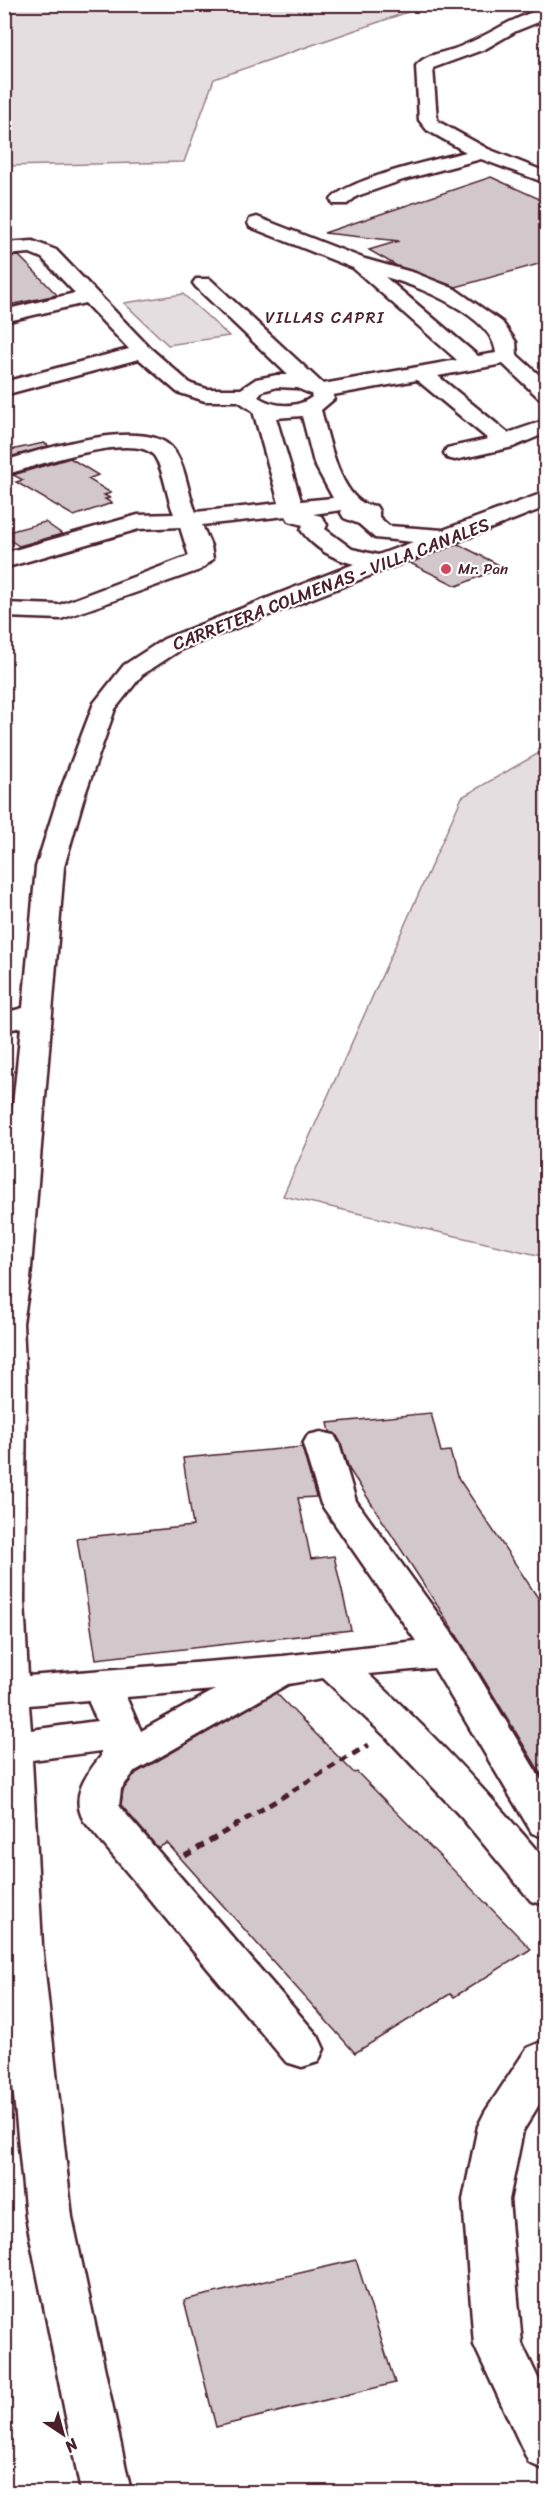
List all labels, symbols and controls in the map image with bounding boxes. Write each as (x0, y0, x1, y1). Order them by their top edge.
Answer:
district label: VILLAS CAPRI (265, 303, 385, 332)
street label: CARRETERA COLMENAS - VILLA CANALES (168, 509, 494, 659)
place label: Mr. Pan (458, 556, 508, 582)
marker: Mr. Pan (439, 562, 453, 576)
north arrow (33, 2404, 93, 2464)
text: N (58, 2430, 85, 2461)

